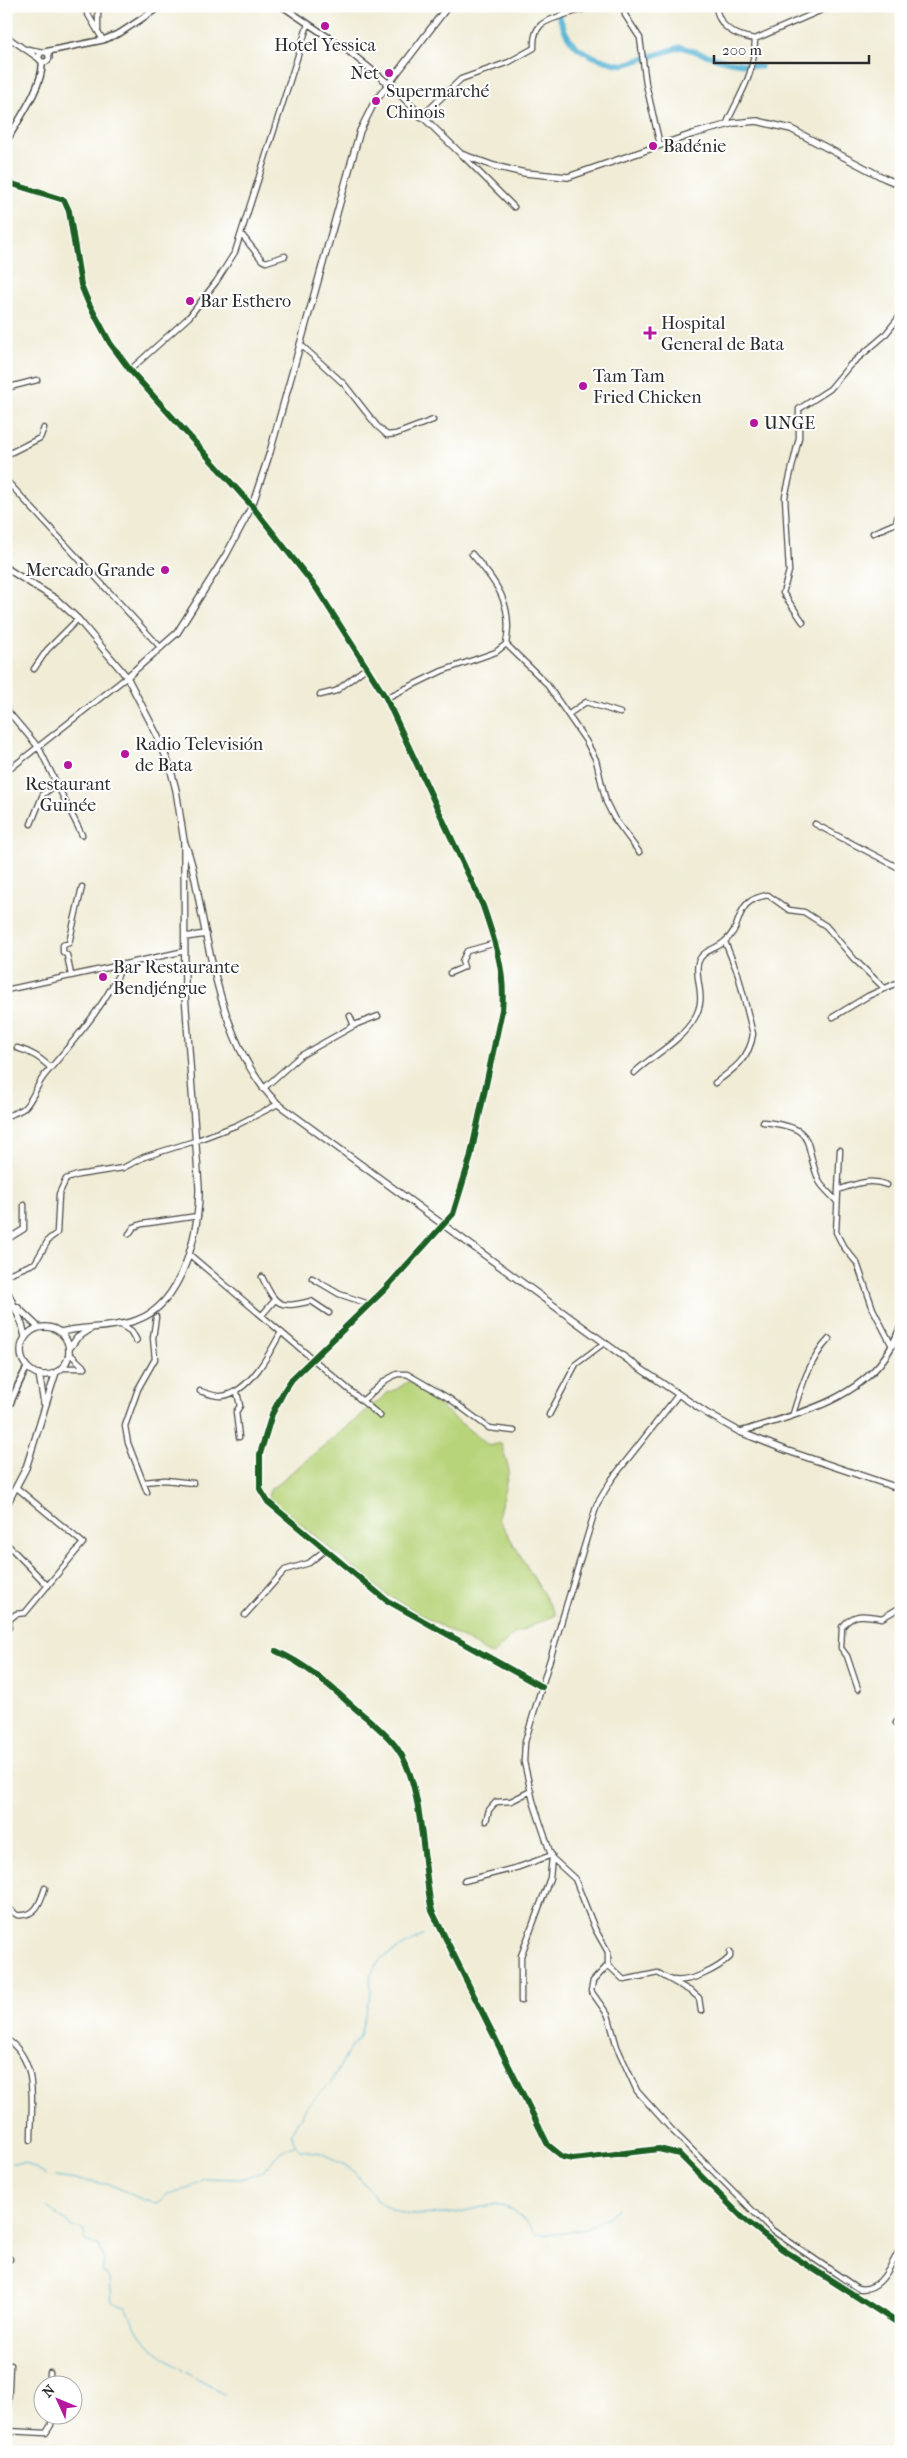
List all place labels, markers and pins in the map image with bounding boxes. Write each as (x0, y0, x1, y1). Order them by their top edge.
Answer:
marker: Hotel Yessica (319, 20, 331, 32)
place label: Hotel Yessica (274, 35, 376, 56)
place label: Net (350, 63, 380, 84)
marker: Net (383, 67, 395, 79)
place label: Supermarché Chinois (386, 81, 490, 123)
marker: Supermarché Chinois (370, 95, 382, 107)
place label: Badénie (663, 136, 726, 157)
marker: Badénie (647, 140, 659, 152)
place label: Bar Esthero (200, 291, 291, 312)
marker: Bar Esthero (184, 295, 196, 307)
place label: Hospital General de Bata (661, 313, 785, 355)
marker: Hospital General de Bata (643, 326, 657, 340)
place label: Tam Tam Fried Chicken (593, 366, 702, 408)
marker: Tam Tam Fried Chicken (577, 380, 589, 392)
place label: UNGE (764, 413, 815, 434)
marker: UNGE (748, 417, 760, 429)
place label: Mercado Grande (25, 560, 155, 581)
marker: Mercado Grande (159, 564, 171, 576)
place label: Radio Televisión de Bata (135, 734, 264, 776)
marker: Radio Televisión de Bata (119, 748, 131, 760)
marker: Restaurant Guinée (62, 759, 74, 771)
place label: Restaurant Guinée (25, 774, 112, 816)
place label: Bar Restaurante Bendjéngue (113, 957, 240, 999)
marker: Bar Restaurante Bendjéngue (97, 971, 109, 983)

